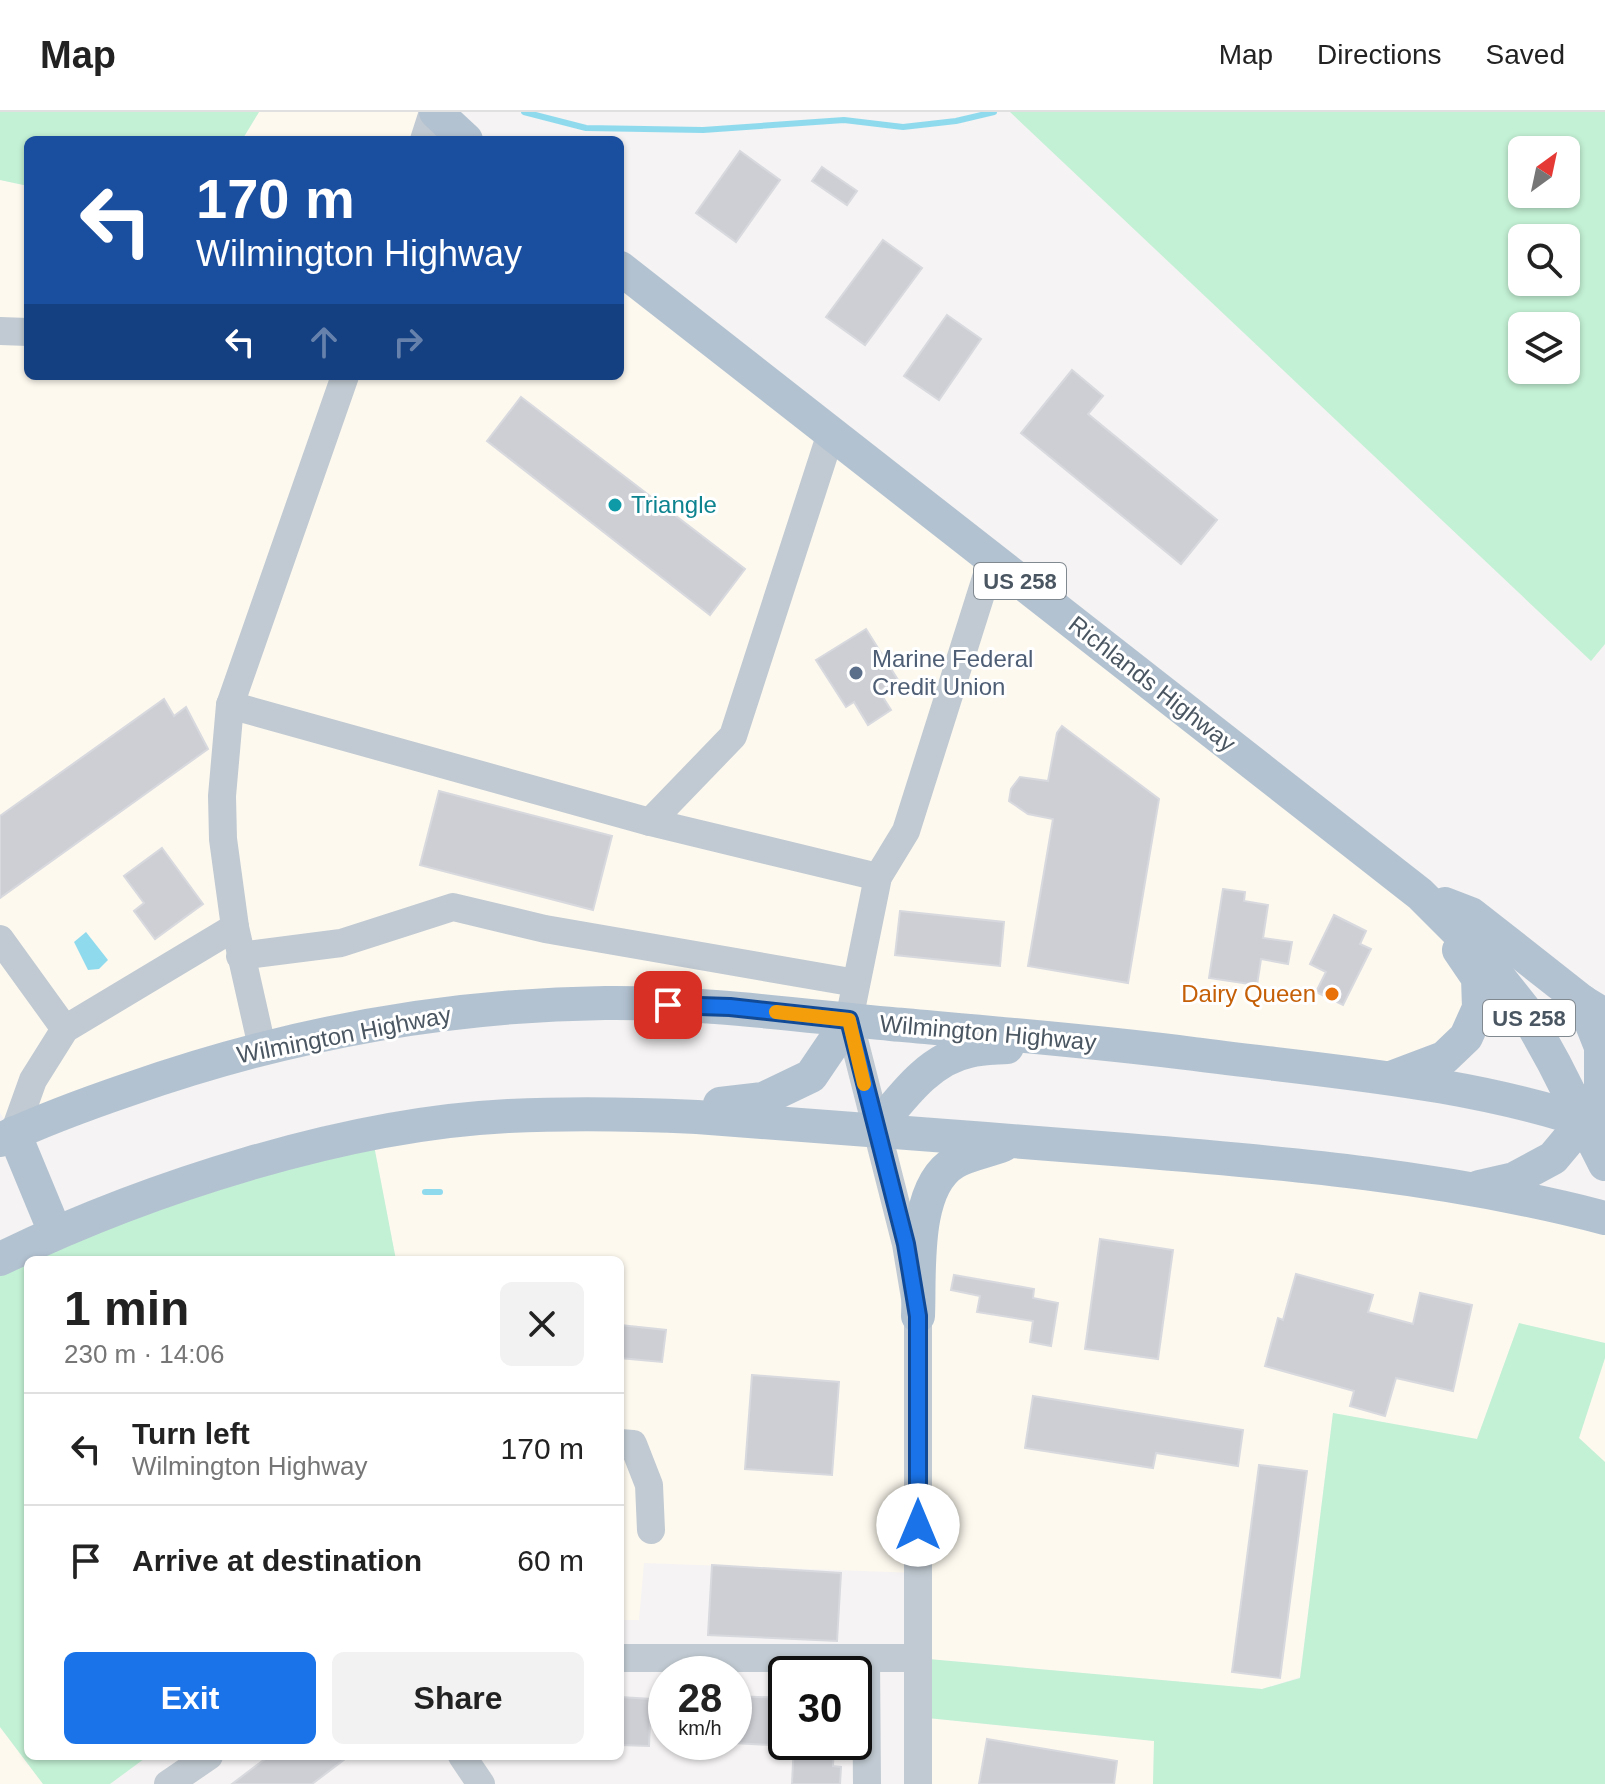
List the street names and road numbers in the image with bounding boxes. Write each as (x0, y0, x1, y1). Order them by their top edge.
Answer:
road number: US 258 (974, 563, 1066, 599)
street label: Richlands Highway (1064, 610, 1241, 757)
road number: US 258 (1483, 1000, 1575, 1036)
street label: Wilmington Highway (235, 1001, 453, 1069)
street label: Wilmington Highway (879, 1010, 1098, 1055)

